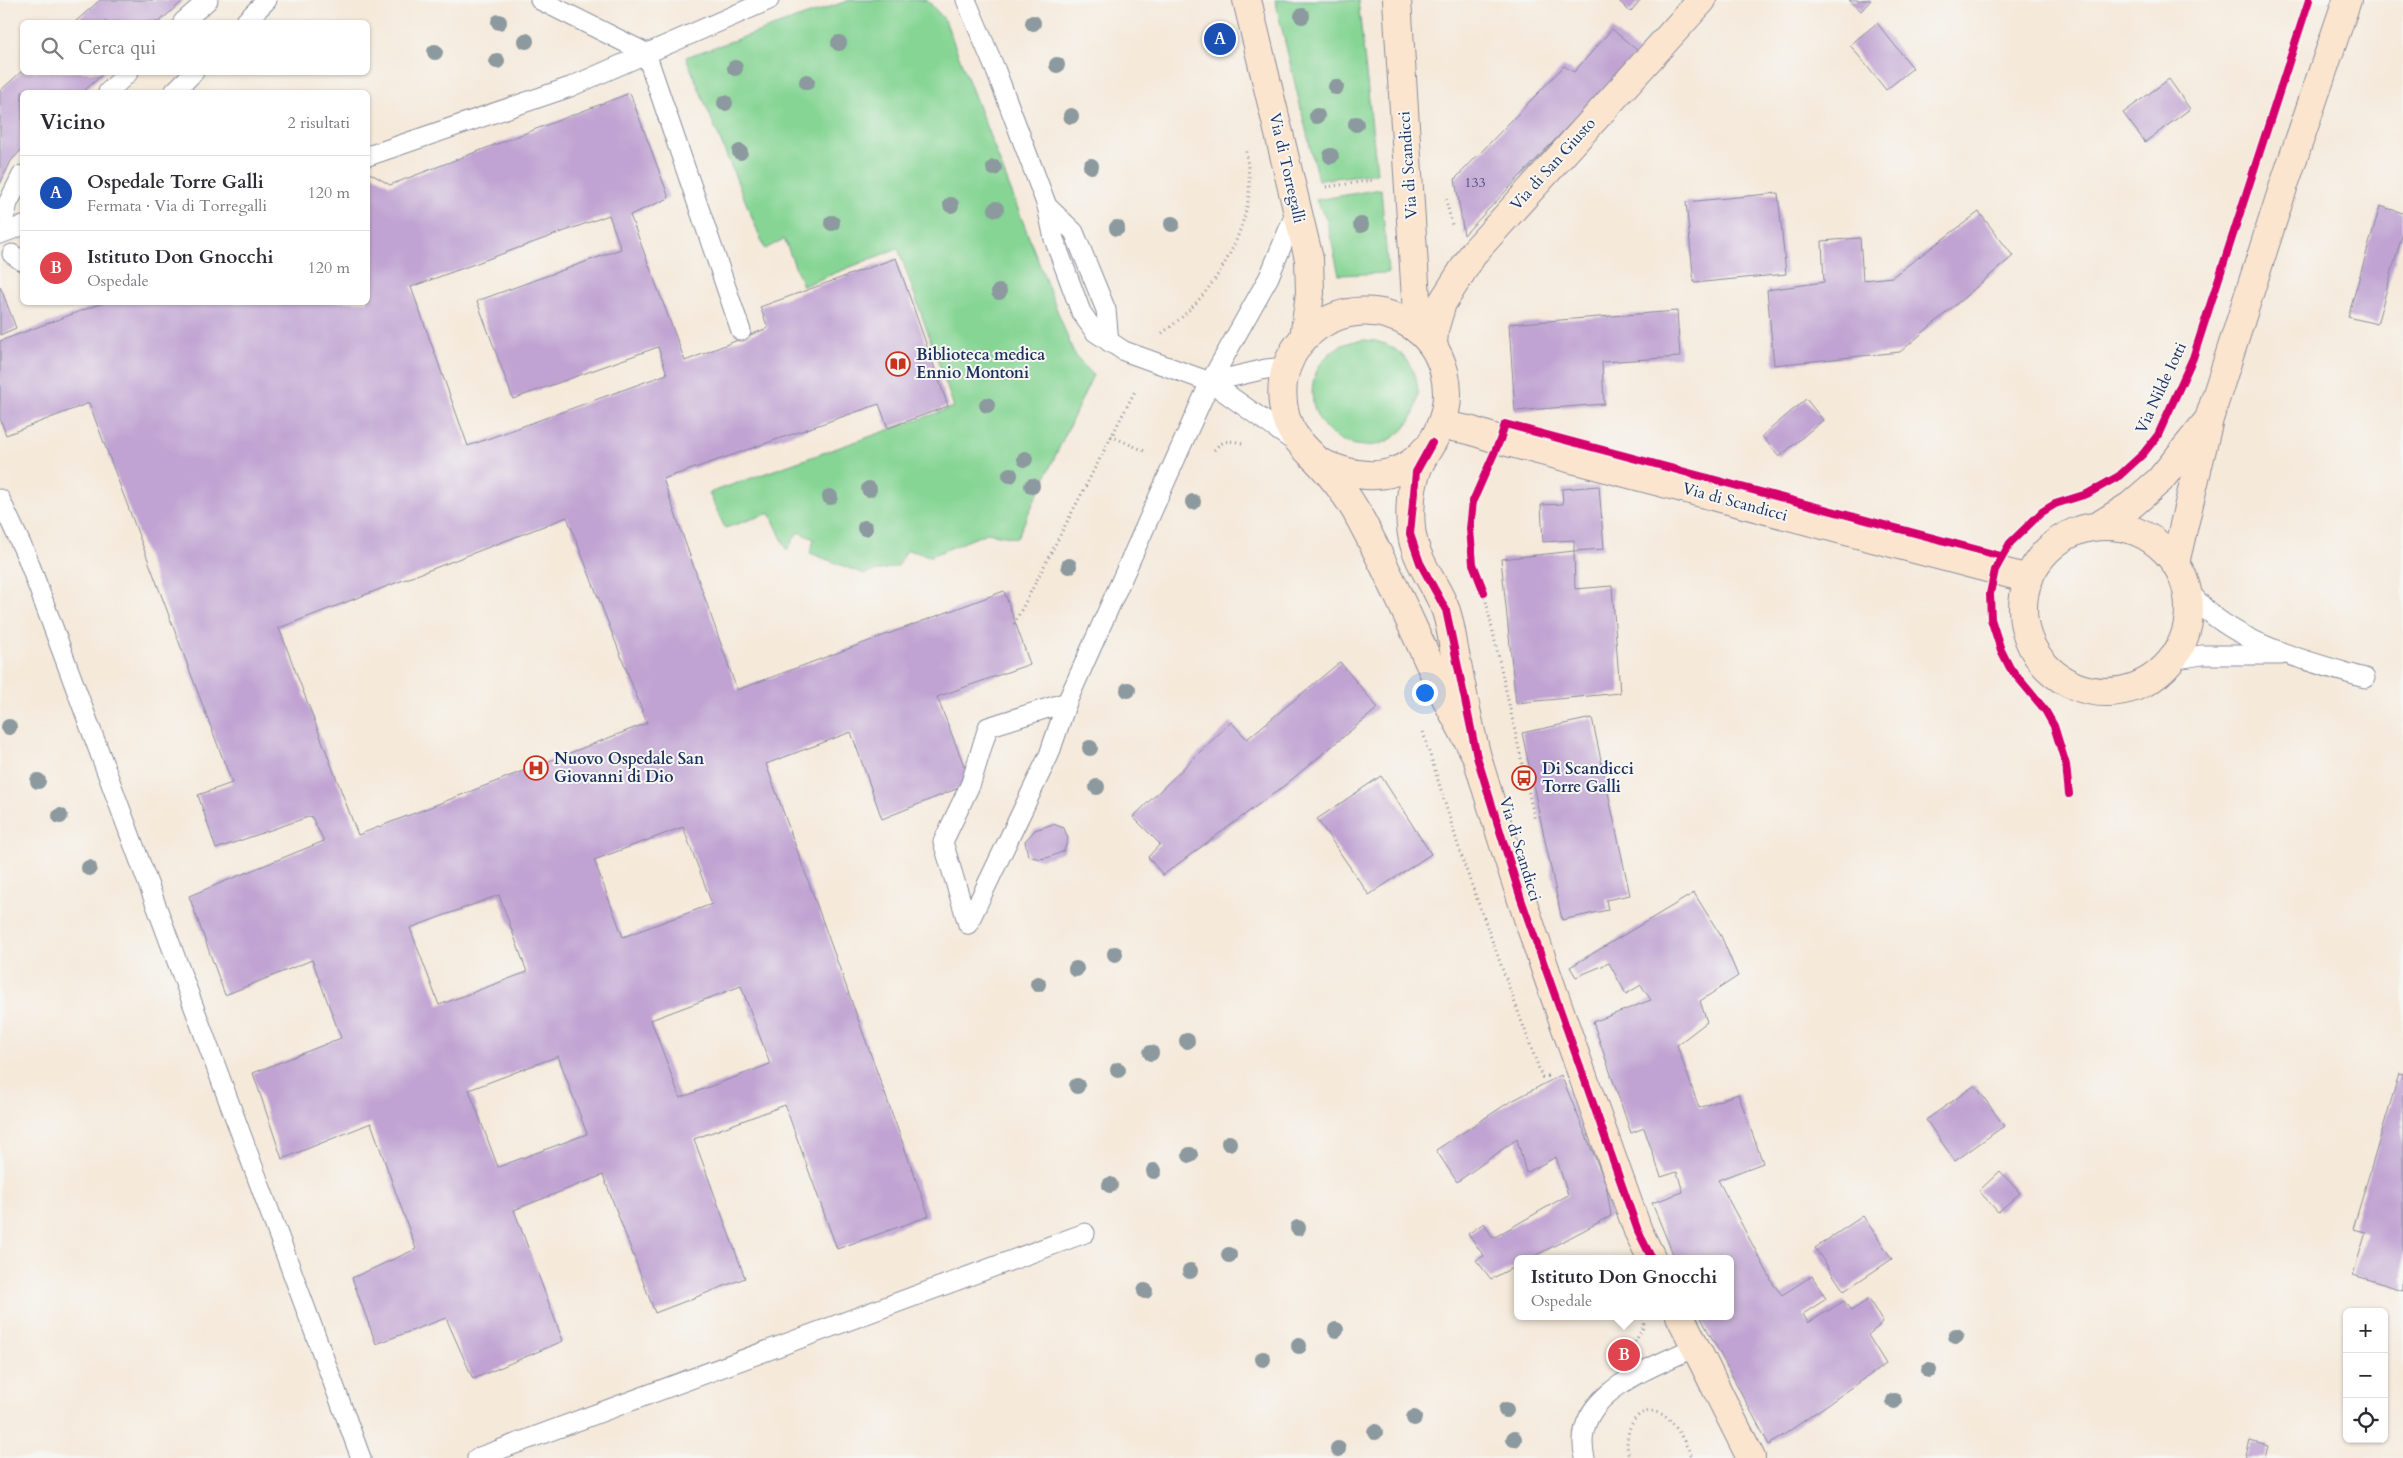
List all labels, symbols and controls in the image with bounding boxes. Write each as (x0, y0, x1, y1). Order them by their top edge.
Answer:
search box (20, 20, 370, 75)
pin: A (1204, 20, 1236, 58)
icon: search (38, 34, 66, 62)
text: Cerca qui (78, 35, 156, 61)
text: Vicino (40, 108, 105, 137)
street label: Via di Scandicci (1393, 110, 1423, 220)
street label: Via di Torregalli (1264, 111, 1310, 226)
text: 2 risultati (287, 112, 350, 134)
street label: Via di San Giusto (1505, 112, 1601, 215)
text: Ospedale Torre Galli (87, 169, 264, 195)
house number: 133 (1464, 173, 1486, 192)
text: A (50, 182, 62, 204)
text: 120 m (308, 182, 350, 204)
text: Fermata · Via di Torregalli (87, 195, 267, 217)
text: Istituto Don Gnocchi (87, 244, 274, 270)
text: B (50, 257, 62, 279)
text: 120 m (308, 257, 350, 279)
text: Ospedale (87, 270, 149, 292)
street label: Via Nilde Iotti (2130, 338, 2192, 437)
place label: Biblioteca medica Ennio Montoni (916, 344, 1045, 384)
library icon: Biblioteca medica Ennio Montoni (885, 351, 911, 377)
street label: Via di Scandicci (1680, 477, 1791, 527)
your location (1412, 680, 1438, 706)
place label: Nuovo Ospedale San Giovanni di Dio (554, 748, 705, 788)
hospital icon: Nuovo Ospedale San Giovanni di Dio (523, 755, 549, 781)
place label: Di Scandicci Torre Galli (1542, 758, 1634, 798)
bus stop icon: Di Scandicci Torre Galli (1511, 765, 1537, 791)
street label: Via di Scandicci (1494, 794, 1546, 904)
popup (1514, 1255, 1734, 1320)
text: Istituto Don Gnocchi (1531, 1264, 1717, 1290)
text: Ospedale (1531, 1290, 1592, 1312)
map controls (2343, 1308, 2388, 1443)
button: + (2343, 1308, 2388, 1353)
pin: B (1608, 1336, 1640, 1374)
button: − (2343, 1353, 2388, 1398)
button: locate (2343, 1398, 2388, 1443)

